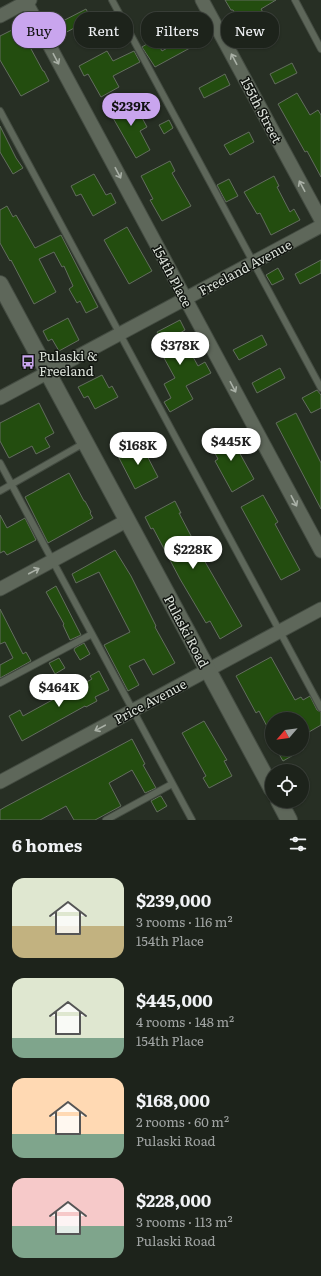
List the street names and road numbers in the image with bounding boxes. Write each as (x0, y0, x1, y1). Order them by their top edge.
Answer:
street label: 155th Street (237, 74, 288, 147)
street label: Freeland Avenue (195, 234, 295, 300)
street label: 154th Place (149, 242, 197, 311)
street label: Pulaski Road (160, 591, 214, 671)
street label: Price Avenue (110, 674, 190, 728)

